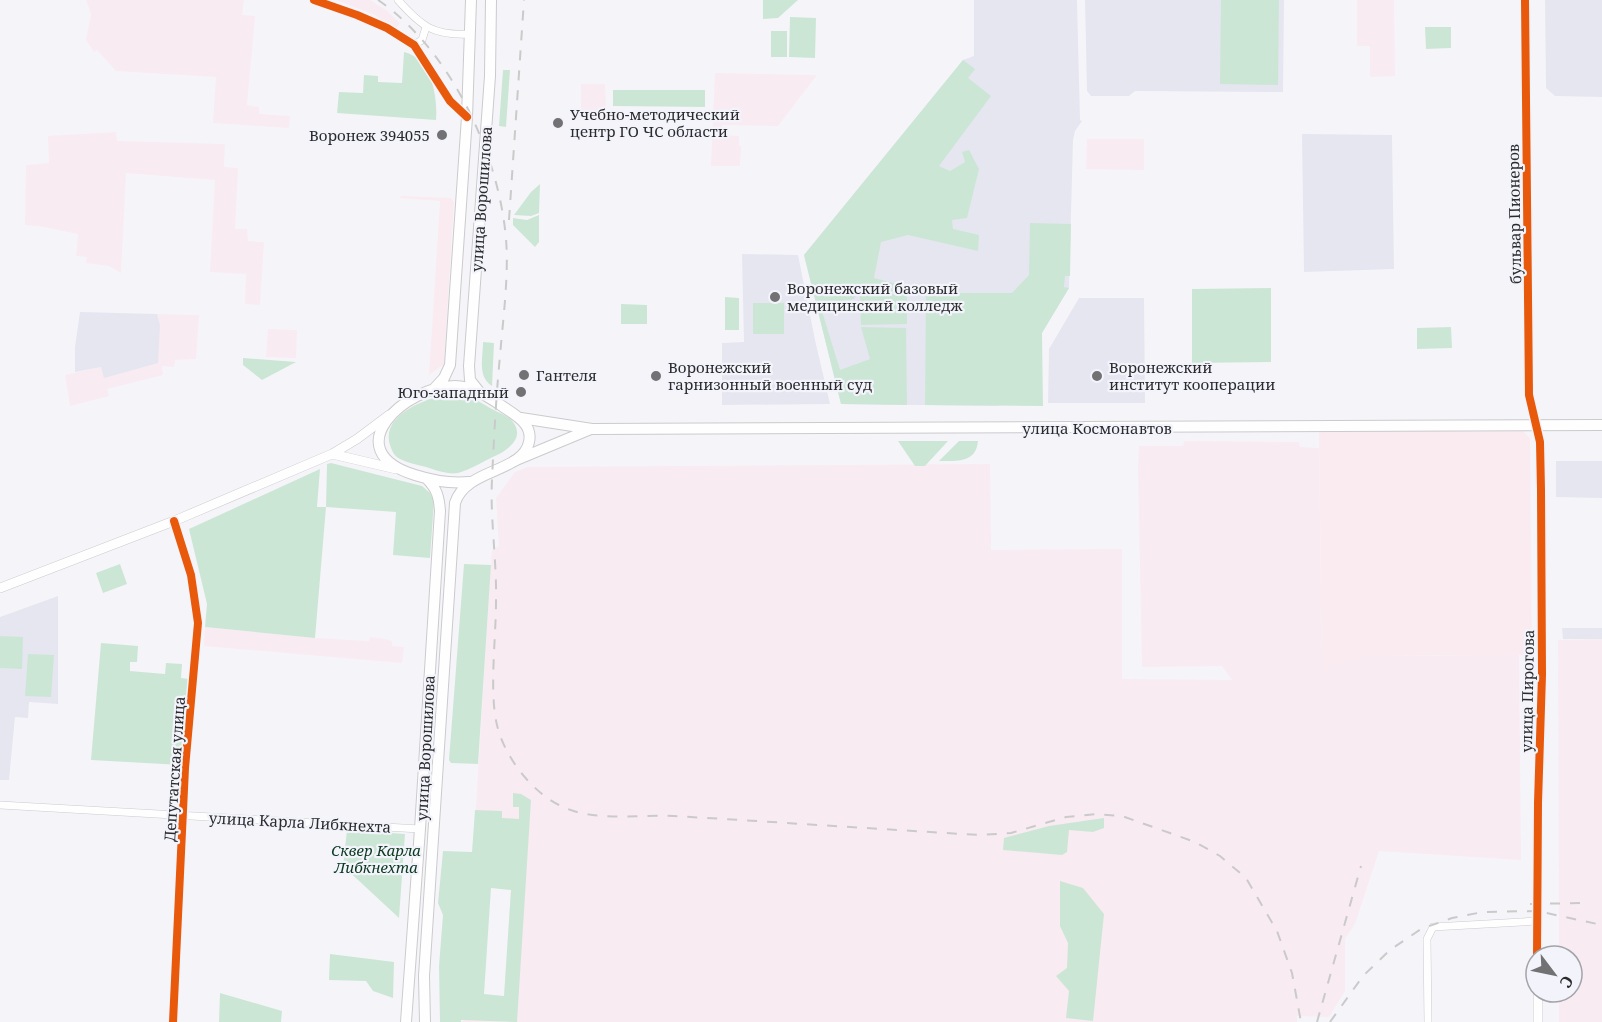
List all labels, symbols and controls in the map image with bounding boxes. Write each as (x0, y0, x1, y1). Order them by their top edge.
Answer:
place label: Учебно-методический центр ГО ЧС области (570, 104, 740, 141)
marker: Учебно-методический центр ГО ЧС области (551, 116, 565, 130)
place label: Воронеж 394055 (309, 125, 430, 145)
street label: улица Ворошилова (466, 126, 496, 272)
marker: Воронеж 394055 (435, 128, 449, 142)
street label: бульвар Пионеров (1503, 144, 1525, 284)
place label: Воронежский базовый медицинский колледж (787, 278, 963, 315)
marker: Воронежский базовый медицинский колледж (768, 290, 782, 304)
place label: Воронежский гарнизонный военный суд (668, 357, 872, 394)
place label: Воронежский институт кооперации (1109, 357, 1275, 394)
place label: Гантеля (536, 365, 597, 385)
marker: Гантеля (517, 368, 531, 382)
marker: Воронежский гарнизонный военный суд (649, 369, 663, 383)
marker: Воронежский институт кооперации (1090, 369, 1104, 383)
place label: Юго-западный (397, 382, 509, 402)
marker: Юго-западный (514, 385, 528, 399)
street label: улица Космонавтов (1022, 418, 1172, 438)
street label: улица Пирогова (1516, 629, 1538, 753)
street label: улица Ворошилова (411, 675, 439, 821)
street label: Депутатская улица (159, 696, 189, 842)
street label: улица Карла Либкнехта (208, 807, 392, 837)
park label: Сквер Карла Либкнехта (331, 840, 421, 877)
north arrow (1524, 944, 1584, 1004)
text: С (1555, 972, 1579, 992)

